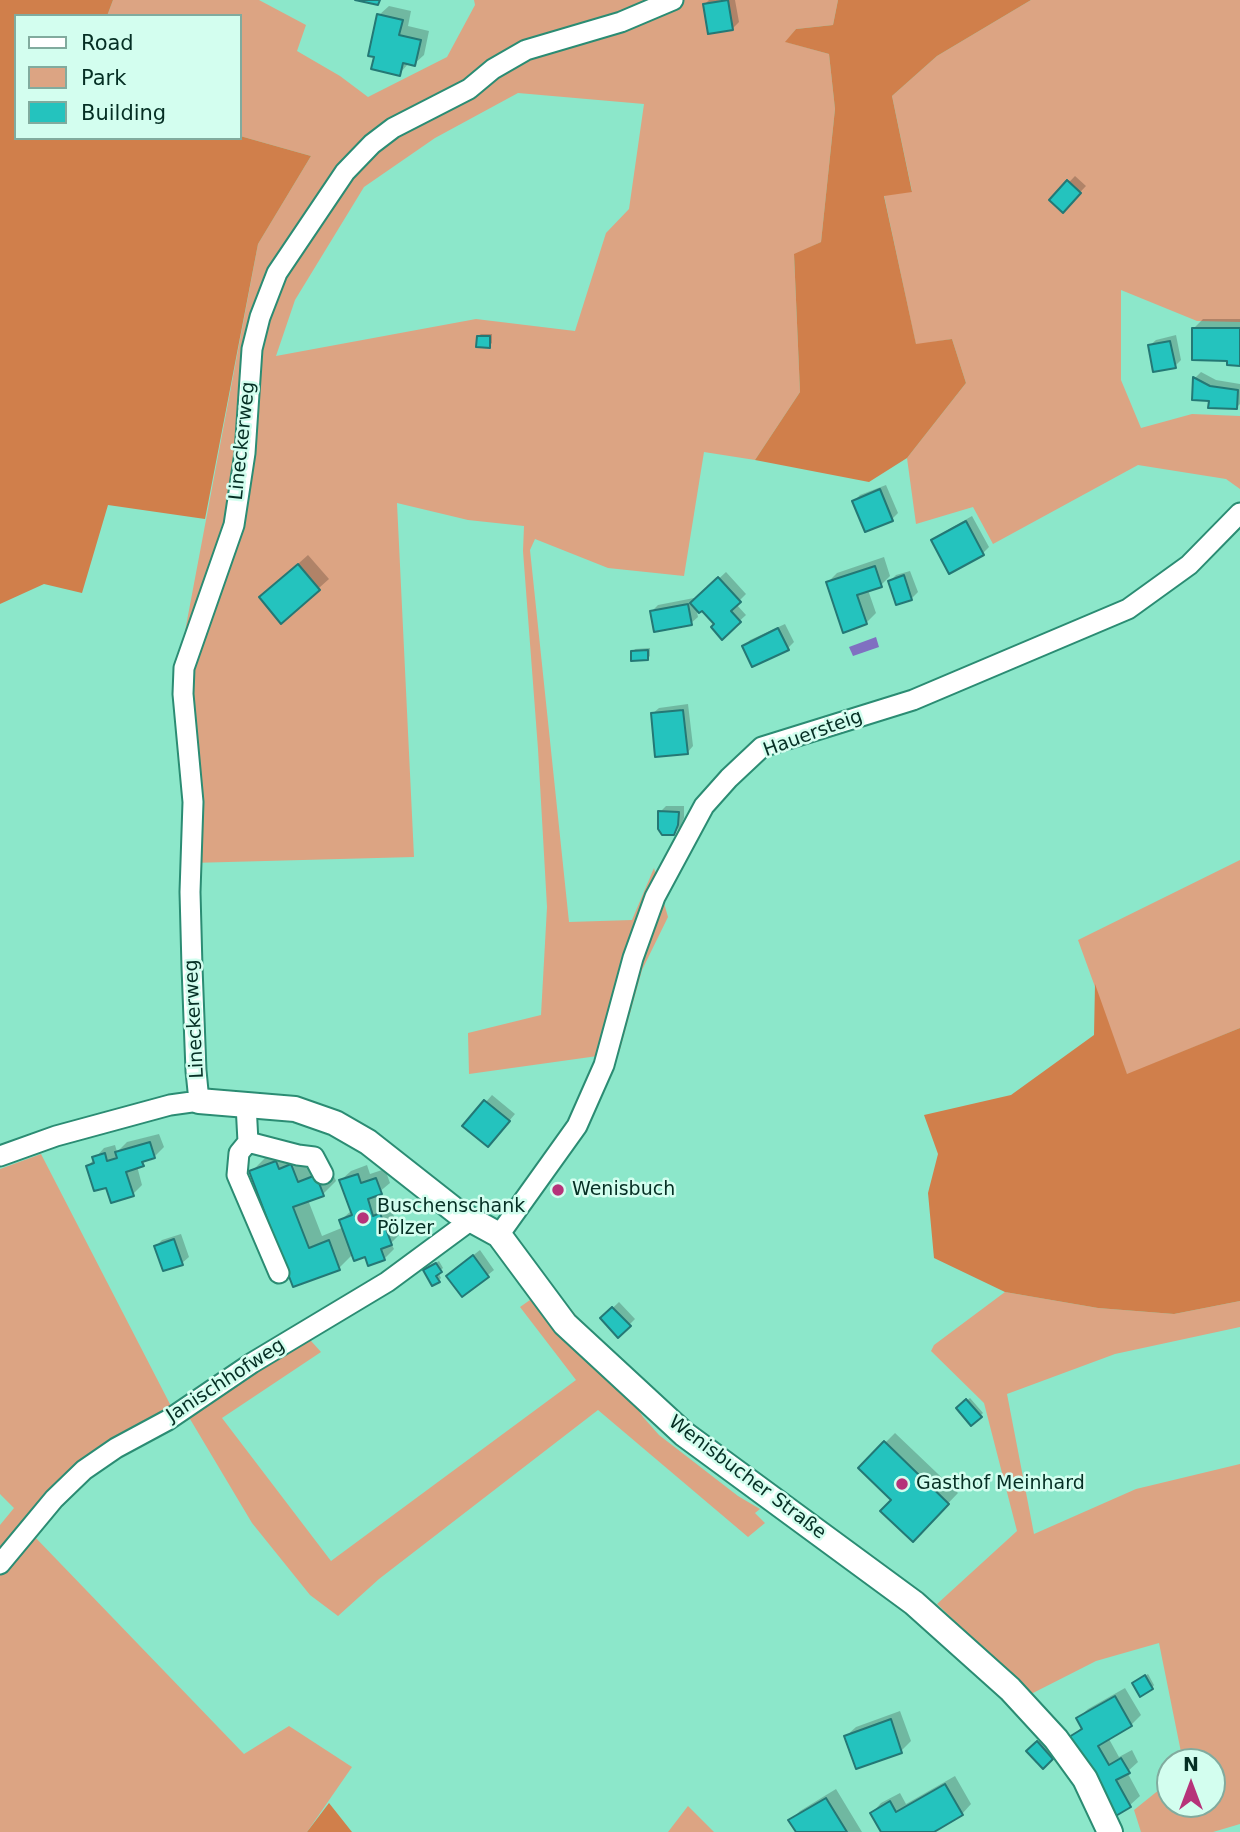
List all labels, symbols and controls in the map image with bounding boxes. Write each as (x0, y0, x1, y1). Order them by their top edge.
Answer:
legend (14, 14, 242, 140)
text: Road (81, 31, 134, 55)
text: Park (81, 66, 126, 90)
text: Building (81, 101, 166, 125)
street label: Lineckerweg (225, 381, 261, 501)
street label: Hauersteig (760, 706, 866, 762)
street label: Lineckerweg (180, 959, 210, 1079)
place label: Wenisbuch (572, 1179, 675, 1201)
marker: Wenisbuch (550, 1182, 566, 1198)
place label: Buschenschank Pölzer (377, 1196, 525, 1240)
marker: Buschenschank Pölzer (355, 1210, 371, 1226)
street label: Janischhofweg (163, 1334, 289, 1428)
street label: Wenisbucher Straße (664, 1411, 830, 1545)
place label: Gasthof Meinhard (916, 1473, 1085, 1495)
marker: Gasthof Meinhard (894, 1476, 910, 1492)
north arrow (1156, 1748, 1226, 1818)
text: N (1183, 1753, 1199, 1775)

